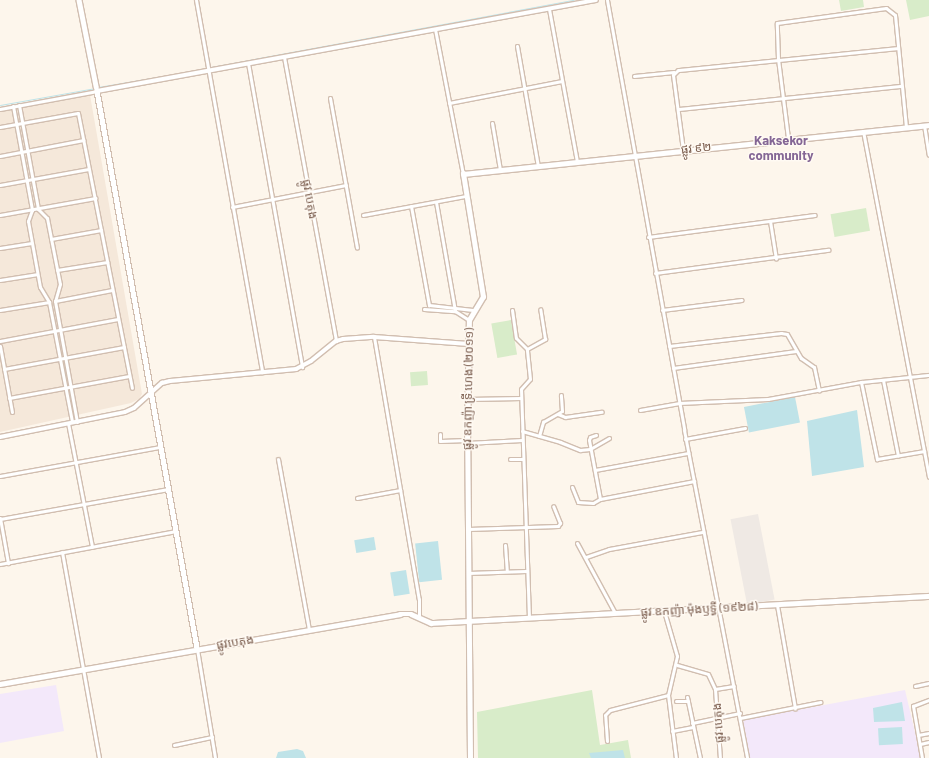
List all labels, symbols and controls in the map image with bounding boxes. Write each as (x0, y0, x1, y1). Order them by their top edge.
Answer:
district label: Kaksekor community (749, 133, 813, 164)
street label: ផ្លូវ ៩២ (680, 139, 712, 157)
street label: ផ្លូវ បេតុង (299, 178, 321, 220)
street label: ផ្លូវ ឧកញ៉ា ទ្រី ហេង (២០១១) (460, 328, 476, 450)
street label: ផ្លូវ ឧកញ៉ា ម៉ុងឫទ្ធី (១៩២៨) (640, 599, 758, 619)
street label: ផ្លូវបេតុង (215, 632, 255, 652)
street label: ផ្លូវ បេតុង (709, 702, 727, 744)

